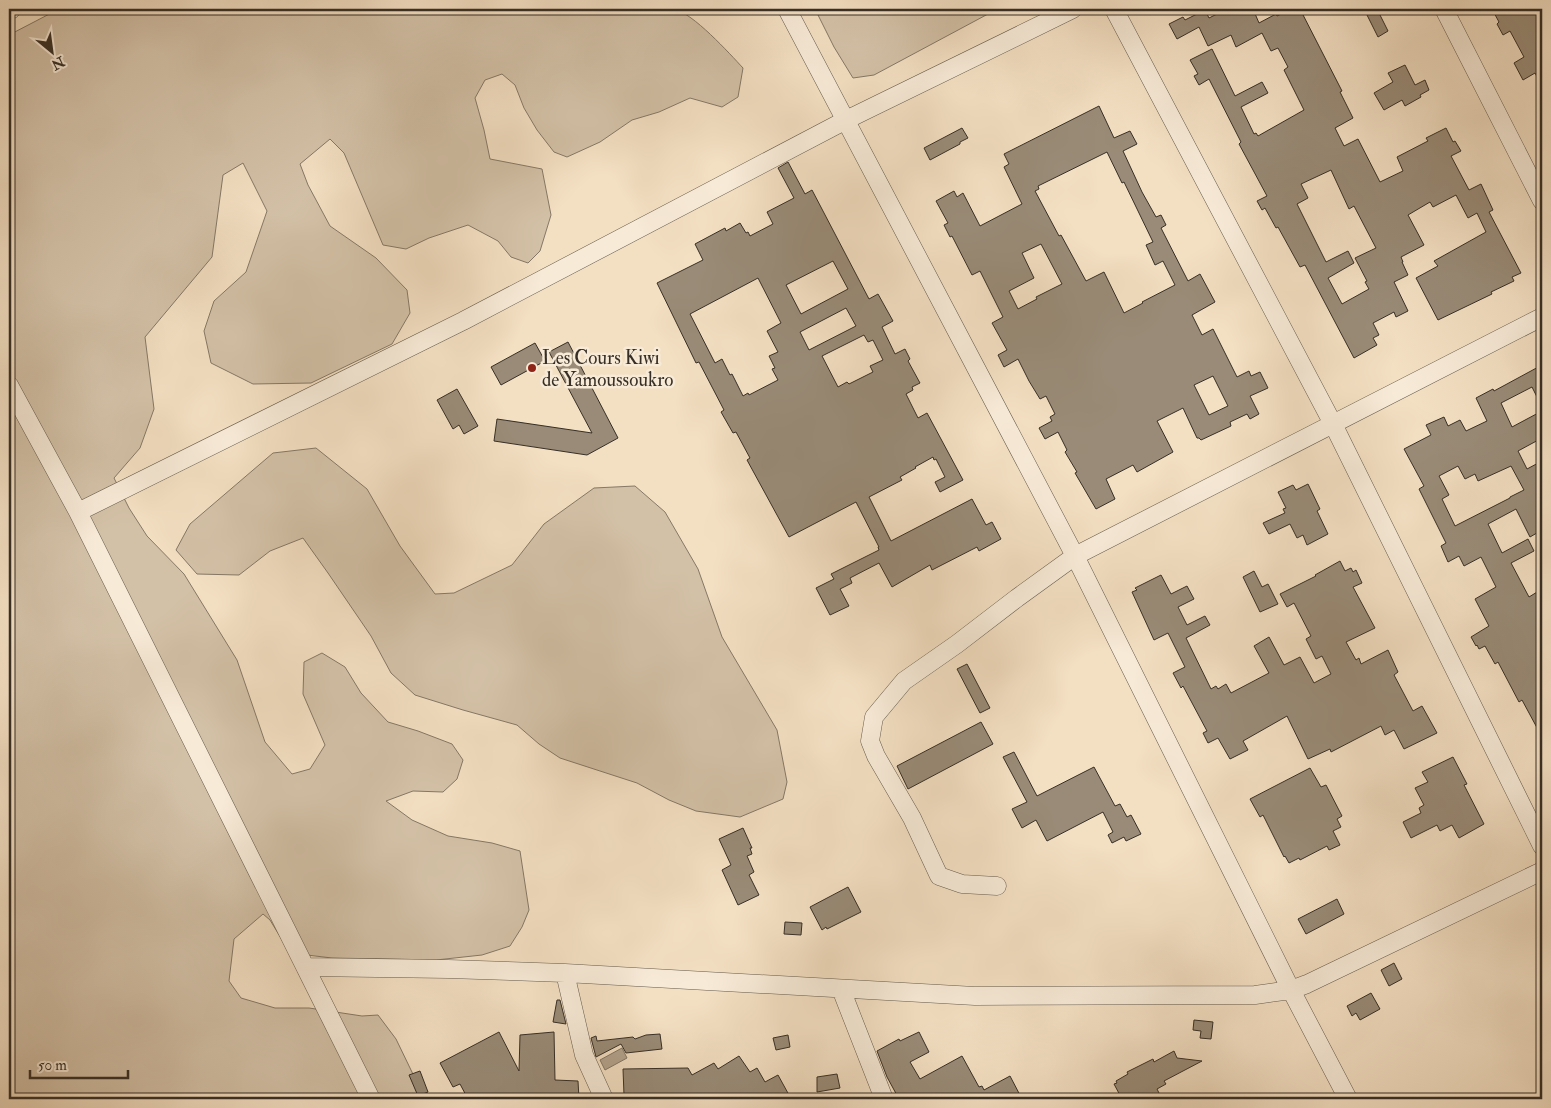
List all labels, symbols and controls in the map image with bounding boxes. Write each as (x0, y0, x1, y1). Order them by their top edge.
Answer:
north arrow (28, 28, 78, 78)
text: N (48, 52, 69, 74)
place label: Les Cours Kiwi de Yamoussoukro (542, 346, 673, 392)
marker: Les Cours Kiwi de Yamoussoukro (526, 362, 538, 374)
scale bar (30, 1048, 128, 1080)
text: 50 m (38, 1056, 67, 1075)

